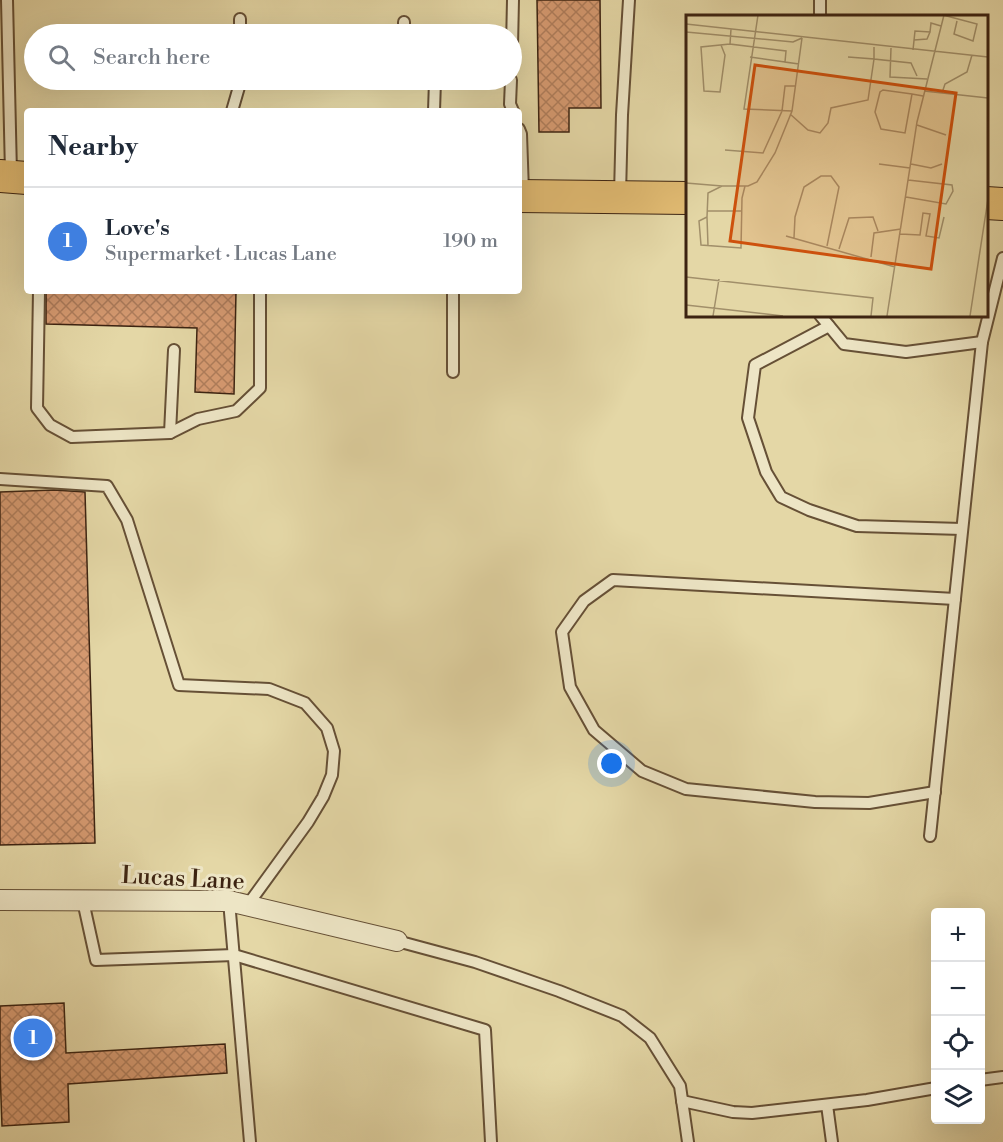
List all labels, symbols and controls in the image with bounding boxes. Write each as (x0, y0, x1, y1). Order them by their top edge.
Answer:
inset map (686, 15, 988, 316)
search box (24, 24, 522, 90)
icon: search (45, 41, 78, 74)
text: Search here (93, 44, 210, 71)
text: Nearby (48, 131, 138, 163)
text: Love's (105, 215, 170, 242)
text: 1 (63, 229, 72, 254)
text: 190 m (443, 229, 498, 254)
text: Supermarket · Lucas Lane (105, 242, 337, 267)
your location (597, 749, 626, 778)
street label: Lucas Lane (120, 861, 246, 897)
map controls (931, 908, 985, 1124)
button: + (931, 908, 985, 962)
button: − (931, 962, 985, 1016)
pin: 1 (14, 1016, 52, 1060)
button: locate (931, 1016, 985, 1070)
button: layers (931, 1070, 985, 1124)

